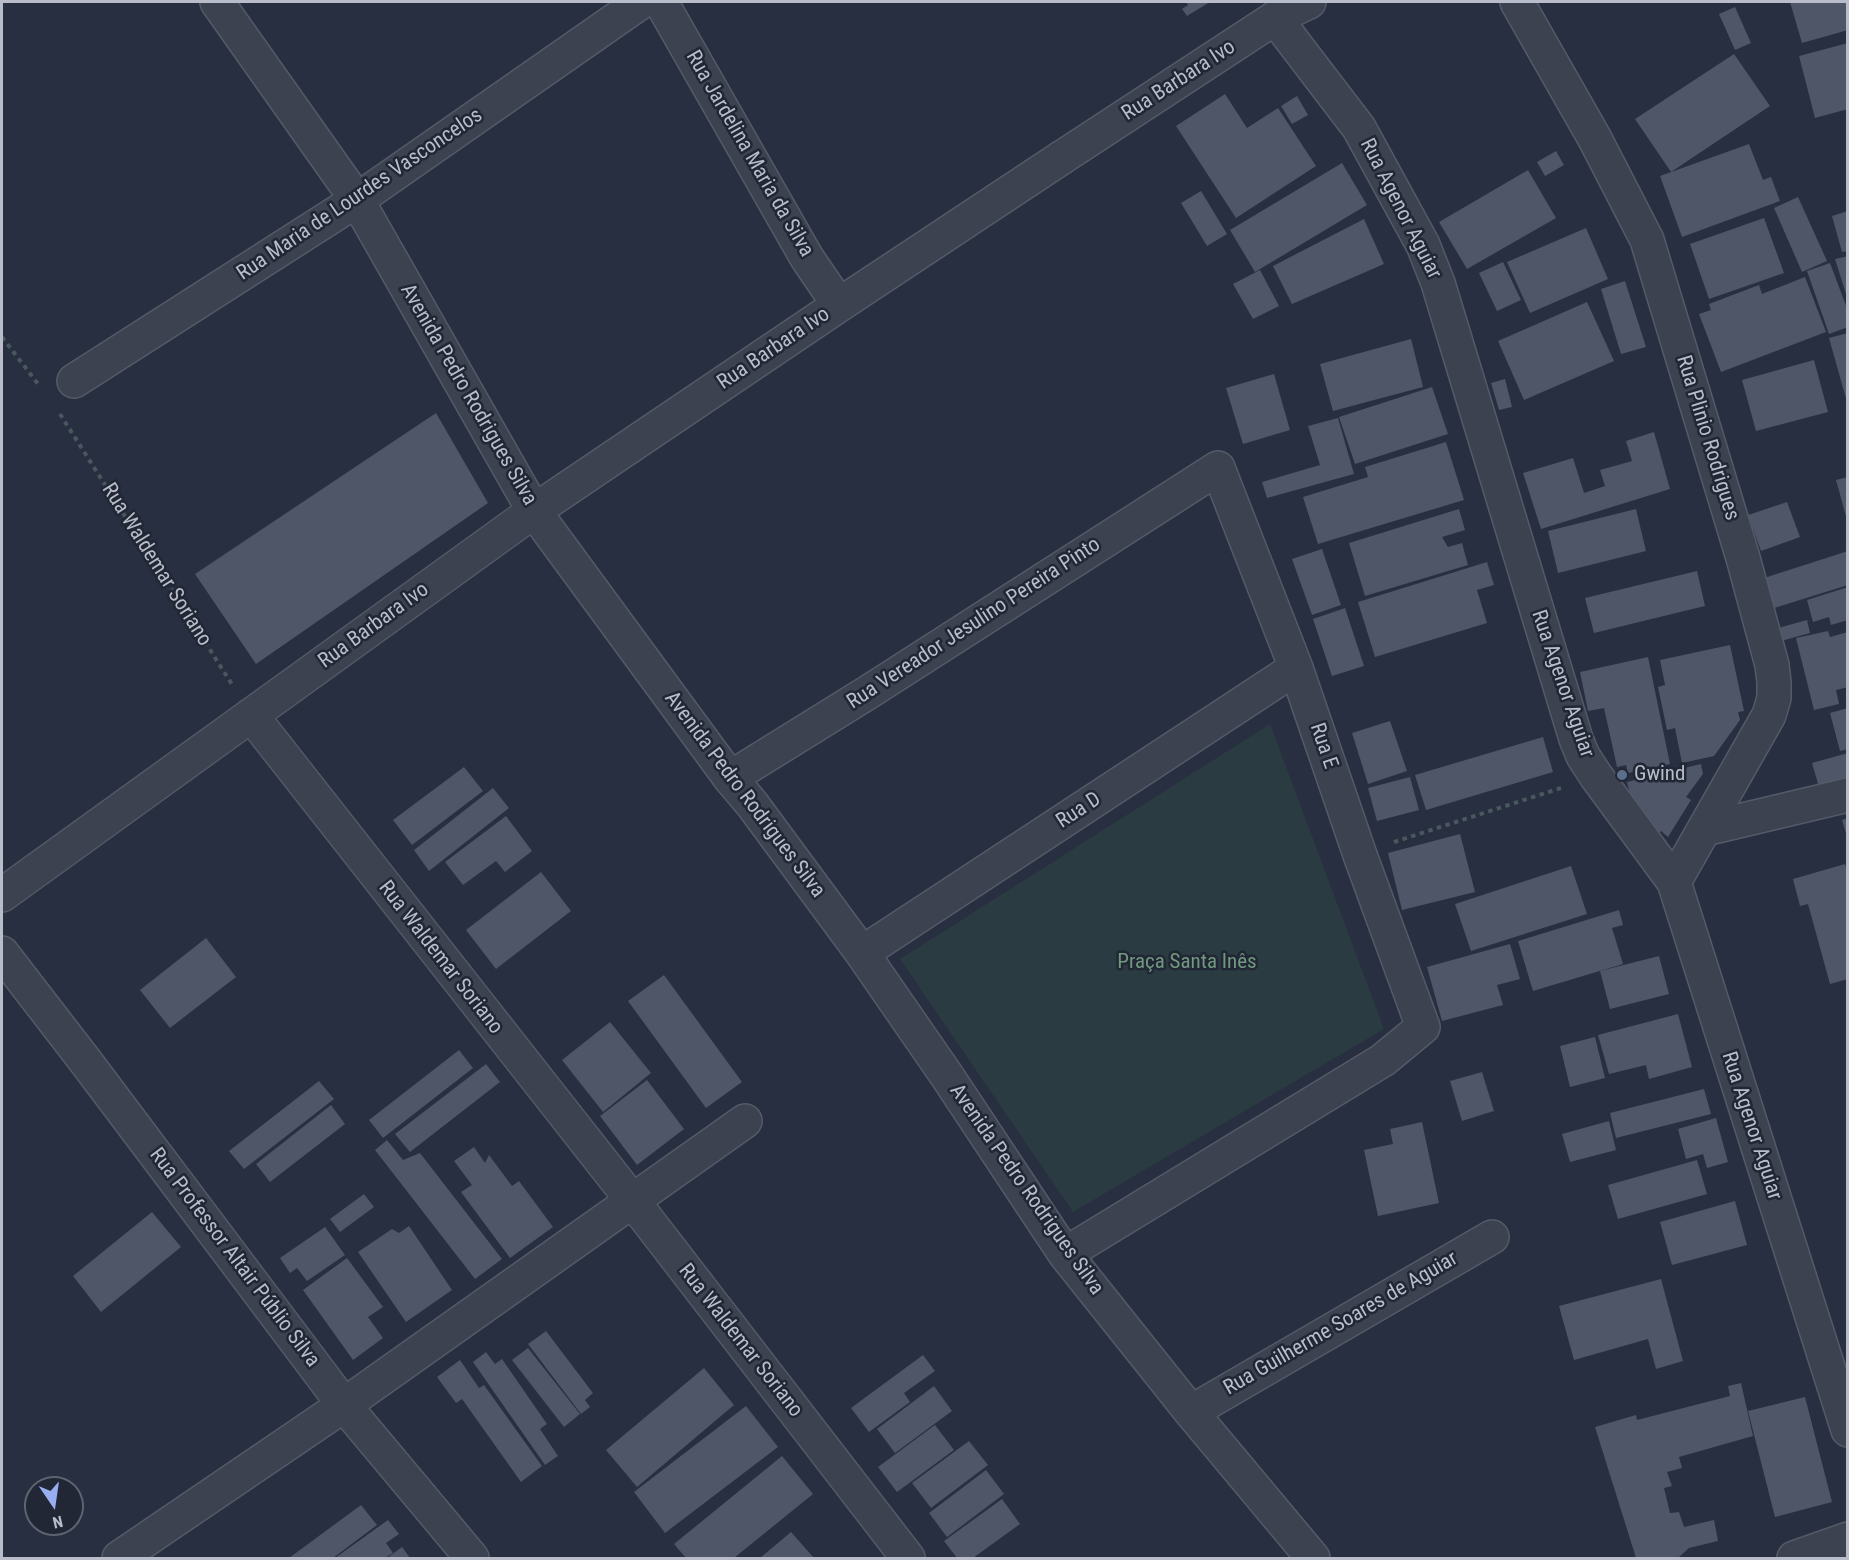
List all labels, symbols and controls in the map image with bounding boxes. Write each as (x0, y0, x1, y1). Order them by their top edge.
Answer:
street label: Rua Barbara Ivo (1118, 35, 1240, 127)
street label: Rua Jardelina Maria da Silva (680, 46, 818, 262)
street label: Rua Maria de Lourdes Vasconcelos (232, 103, 488, 287)
street label: Rua Agenor Aguiar (1354, 135, 1446, 283)
street label: Avenida Pedro Rodrigues Silva (394, 280, 542, 510)
street label: Rua Barbara Ivo (713, 302, 835, 396)
street label: Rua Plinio Rodrigues (1670, 353, 1744, 523)
street label: Rua Waldemar Soriano (96, 479, 216, 651)
street label: Rua Vereador Jesulino Pereira Pinto (843, 533, 1105, 715)
street label: Rua Barbara Ivo (314, 578, 434, 674)
street label: Rua Agenor Aguiar (1525, 607, 1599, 761)
street label: Avenida Pedro Rodrigues Silva (658, 687, 830, 903)
street label: Rua E (1303, 720, 1343, 772)
place label: Gwind (1634, 762, 1685, 788)
marker: Gwind (1615, 768, 1629, 782)
street label: Rua D (1052, 787, 1106, 835)
street label: Rua Waldemar Soriano (372, 876, 508, 1040)
park label: Praça Santa Inês (1117, 950, 1257, 976)
street label: Rua Agenor Aguiar (1715, 1049, 1787, 1203)
street label: Avenida Pedro Rodrigues Silva (944, 1080, 1108, 1300)
street label: Rua Professor Altair Públio Silva (143, 1144, 325, 1372)
street label: Rua Guilherme Soares de Aguiar (1219, 1247, 1463, 1401)
street label: Rua Waldemar Soriano (672, 1259, 808, 1423)
north arrow (24, 1476, 84, 1536)
text: N (51, 1512, 65, 1532)

